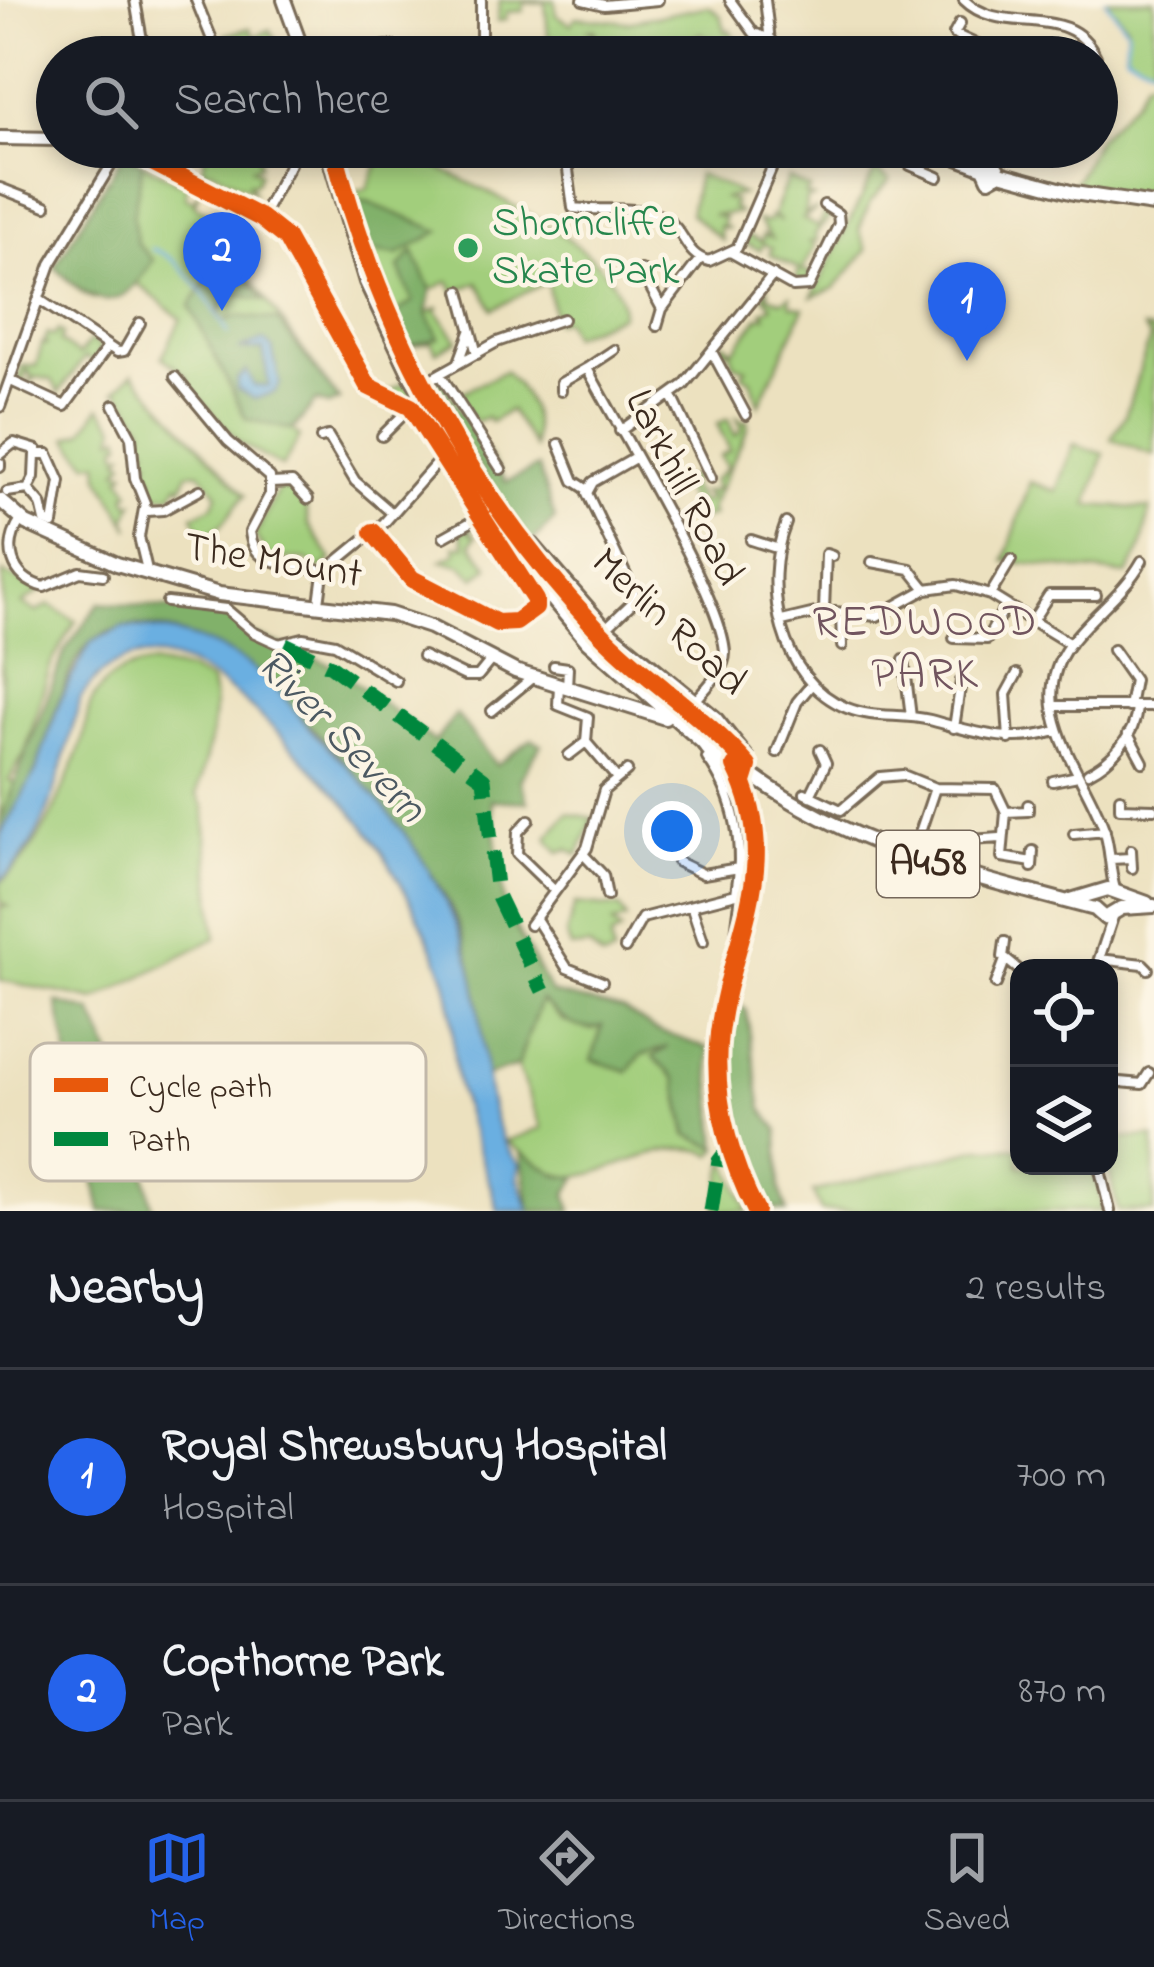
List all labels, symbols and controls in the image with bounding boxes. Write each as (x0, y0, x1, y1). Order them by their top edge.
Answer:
search box (36, 36, 1118, 168)
icon: search (78, 69, 144, 135)
text: Search here (174, 69, 390, 135)
place label: Shorncliffe Skate Park (492, 194, 680, 303)
pin: 2 (183, 212, 261, 311)
marker: Shorncliffe Skate Park (455, 235, 481, 261)
pin: 1 (928, 262, 1006, 361)
street label: Larkhill Road (607, 379, 759, 597)
street label: The Mount (180, 518, 366, 606)
street label: Merlin Road (576, 534, 760, 712)
district label: REDWOOD PARK (813, 591, 1039, 709)
water label: River Severn (239, 635, 442, 841)
your location (642, 801, 702, 861)
road number: A458 (877, 831, 979, 897)
map controls (1010, 959, 1118, 1175)
button: locate (1010, 959, 1118, 1067)
legend (30, 1043, 426, 1181)
text: Cycle path (129, 1065, 272, 1113)
button: layers (1010, 1067, 1118, 1175)
text: Path (129, 1119, 191, 1167)
text: Nearby (48, 1252, 204, 1327)
text: 2 results (966, 1261, 1106, 1318)
text: Royal Shrewsbury Hospital (162, 1415, 667, 1481)
text: 1 (81, 1448, 93, 1505)
text: 700 m (1016, 1448, 1106, 1505)
text: Hospital (162, 1481, 294, 1538)
text: Copthorne Park (162, 1631, 443, 1697)
text: 2 (77, 1664, 97, 1721)
text: 870 m (1018, 1664, 1106, 1721)
text: Park (162, 1697, 232, 1754)
tab: Map (144, 1825, 210, 1945)
tab: Directions (498, 1825, 635, 1945)
tab: Saved (924, 1825, 1010, 1945)

